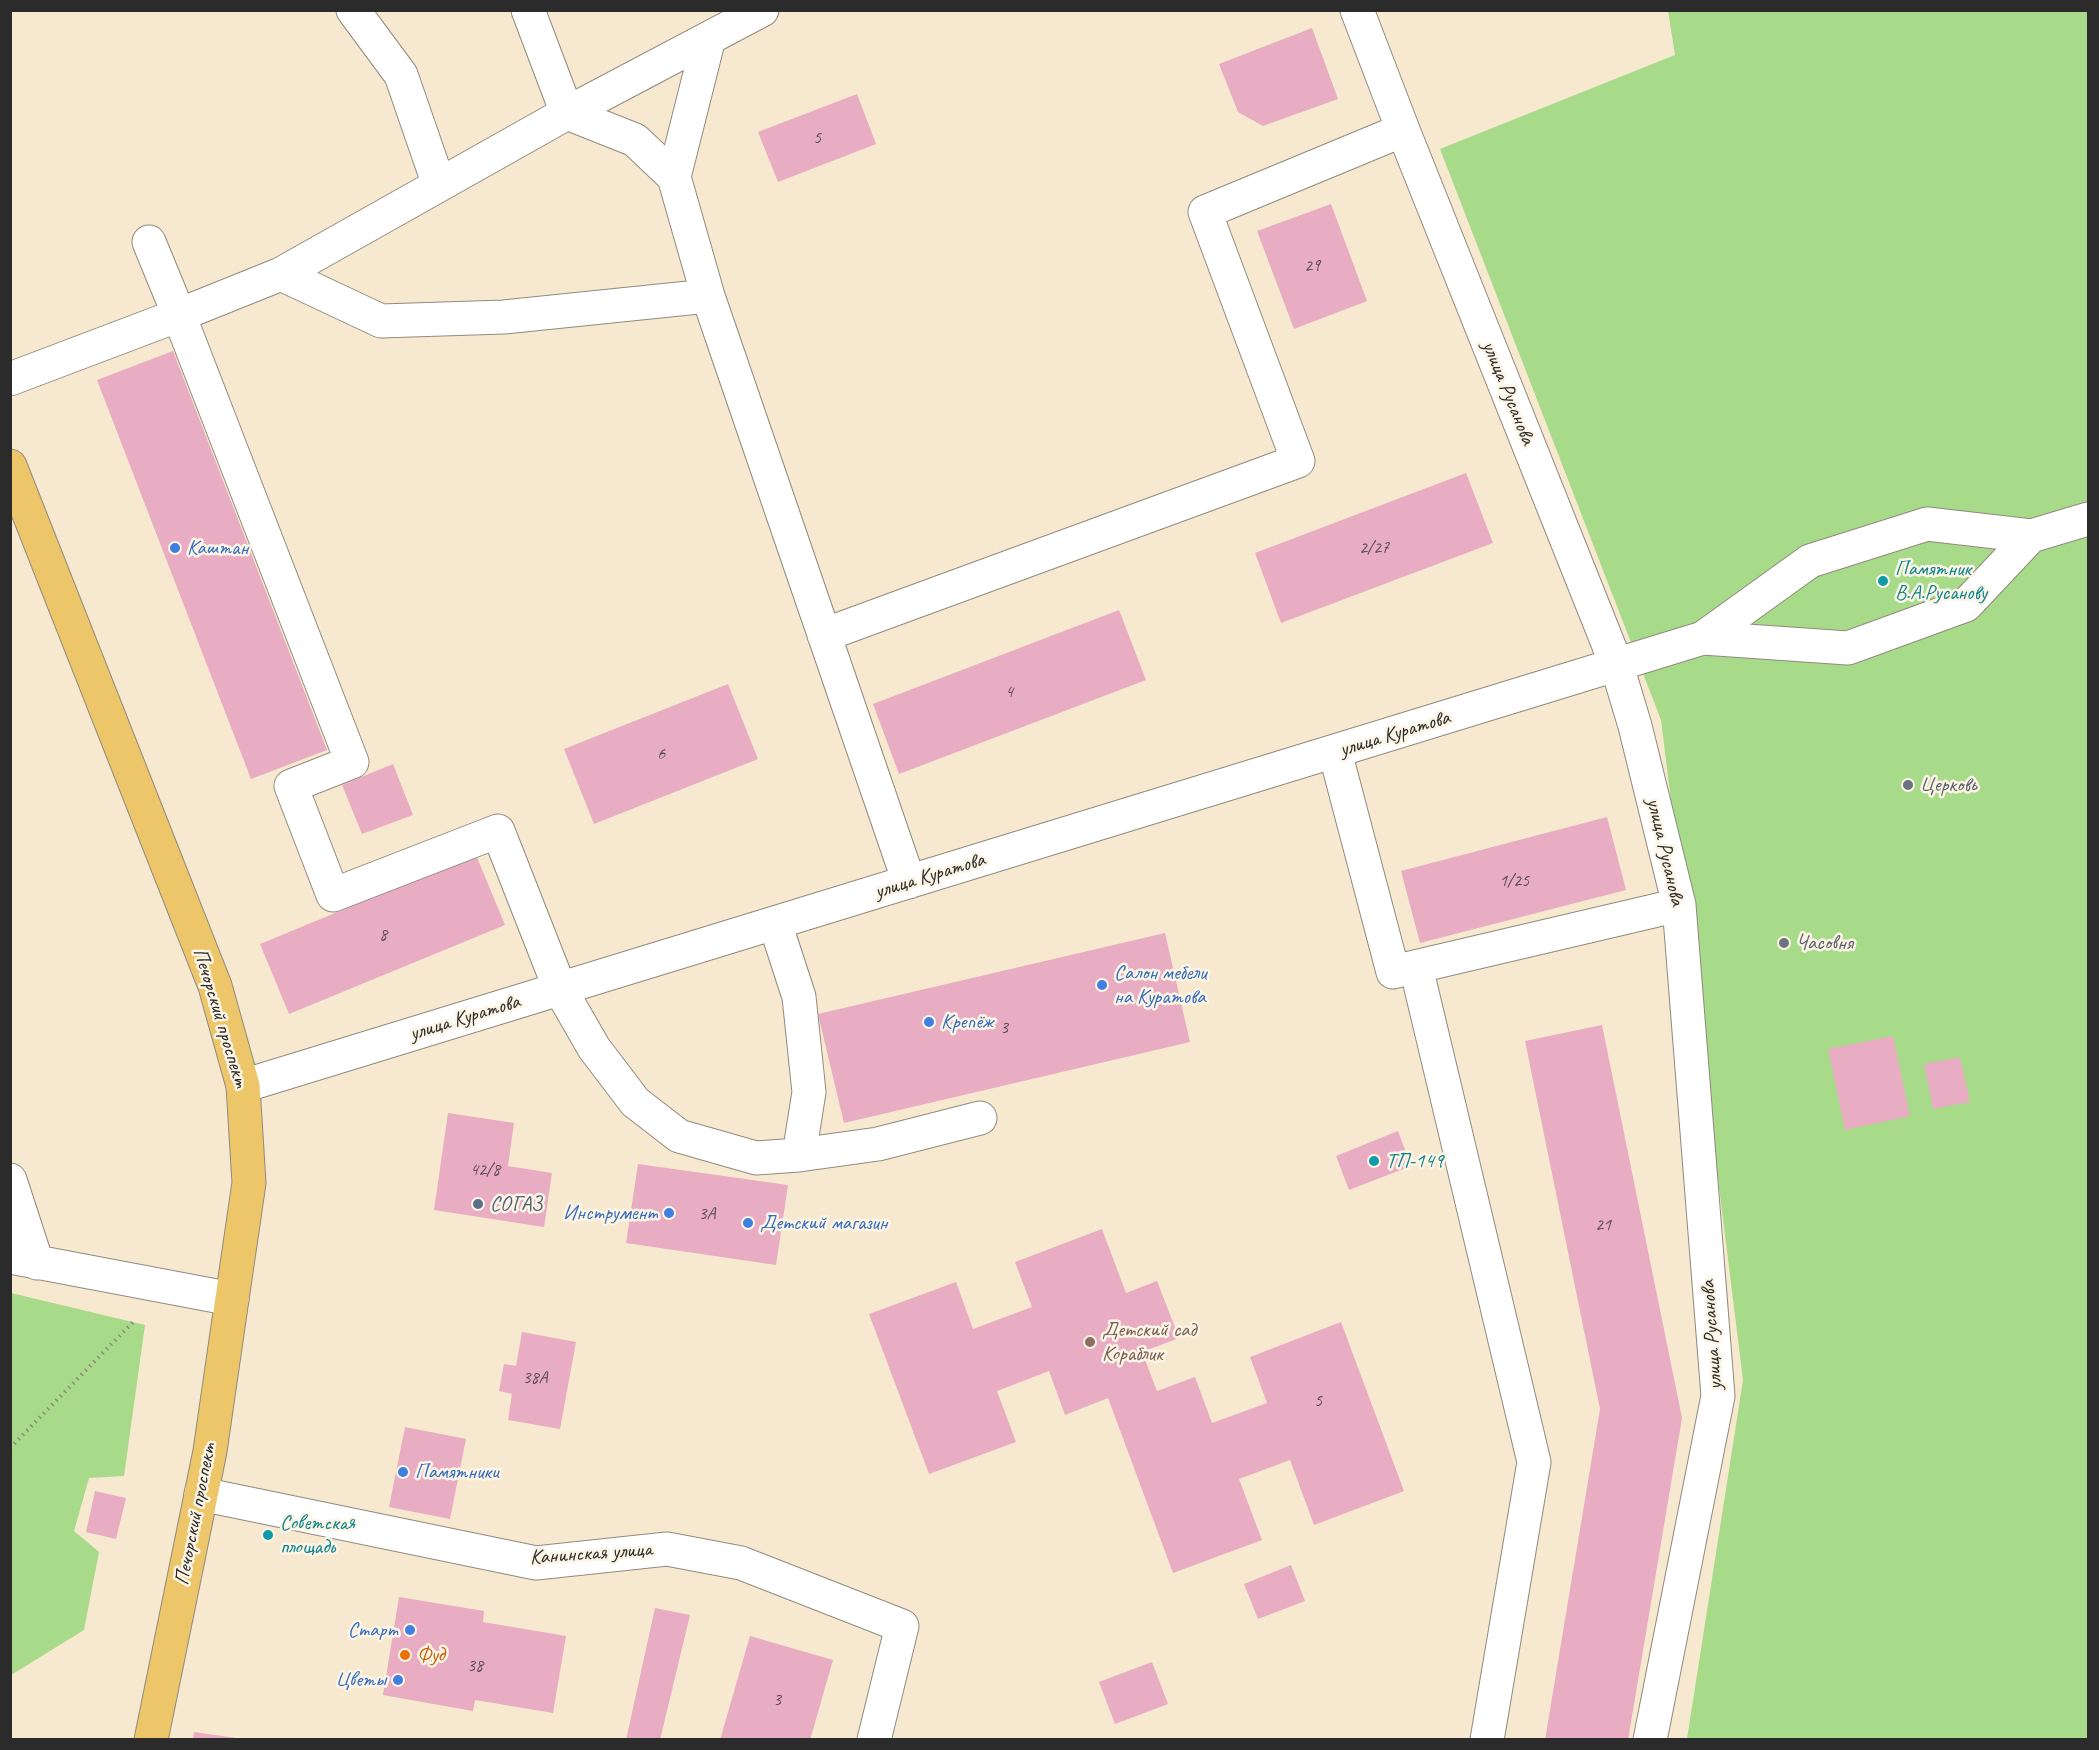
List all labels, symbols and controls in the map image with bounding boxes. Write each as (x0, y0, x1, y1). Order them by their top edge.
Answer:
house number: 5 (813, 127, 821, 149)
house number: 29 (1304, 255, 1320, 277)
street label: улица Русанова (1476, 337, 1540, 449)
place label: Каштан (187, 535, 248, 561)
house number: 2/27 (1359, 537, 1389, 559)
marker: Каштан (168, 541, 182, 555)
place label: Памятник В.А.Русанову (1895, 556, 1987, 606)
marker: Памятник В.А.Русанову (1876, 574, 1890, 588)
house number: 4 (1005, 681, 1013, 703)
street label: улица Куратова (1337, 705, 1453, 763)
house number: 6 (657, 743, 665, 765)
place label: Церковь (1920, 772, 1977, 798)
marker: Церковь (1901, 778, 1915, 792)
street label: улица Русанова (1640, 796, 1690, 908)
street label: улица Куратова (872, 847, 988, 905)
house number: 1/25 (1499, 870, 1529, 892)
house number: 8 (379, 924, 387, 946)
place label: Часовня (1796, 930, 1853, 956)
marker: Часовня (1777, 936, 1791, 950)
street label: Печорский проспект (187, 945, 253, 1091)
place label: Салон мебели на Куратова (1114, 960, 1207, 1010)
marker: Салон мебели на Куратова (1095, 978, 1109, 992)
street label: улица Куратова (407, 989, 523, 1047)
place label: Крепёж (941, 1009, 993, 1035)
marker: Крепёж (922, 1015, 936, 1029)
house number: 3 (1000, 1017, 1008, 1039)
place label: ТП-149 (1386, 1148, 1443, 1174)
marker: ТП-149 (1367, 1154, 1381, 1168)
house number: 42/8 (470, 1159, 500, 1181)
place label: СОГАЗ (490, 1191, 542, 1217)
marker: СОГАЗ (471, 1197, 485, 1211)
place label: Инструмент (563, 1200, 657, 1226)
house number: 3А (698, 1203, 716, 1225)
marker: Инструмент (662, 1206, 676, 1220)
place label: Детский магазин (760, 1210, 887, 1236)
house number: 21 (1595, 1214, 1611, 1236)
marker: Детский магазин (741, 1216, 755, 1230)
street label: улица Русанова (1696, 1279, 1728, 1391)
place label: Детский сад Кораблик (1102, 1317, 1196, 1367)
marker: Детский сад Кораблик (1083, 1335, 1097, 1349)
house number: 38А (522, 1367, 548, 1389)
house number: 5 (1314, 1390, 1322, 1412)
street label: Печорский проспект (170, 1441, 222, 1587)
place label: Памятники (415, 1459, 499, 1485)
marker: Памятники (396, 1465, 410, 1479)
place label: Советская площадь (280, 1510, 355, 1560)
marker: Советская площадь (261, 1528, 275, 1542)
street label: Канинская улица (529, 1537, 653, 1571)
place label: Старт (348, 1617, 398, 1643)
marker: Старт (403, 1623, 417, 1637)
place label: Фуд (417, 1642, 445, 1668)
marker: Фуд (398, 1648, 412, 1662)
house number: 38 (467, 1655, 483, 1677)
place label: Цветы (335, 1667, 386, 1693)
marker: Цветы (391, 1673, 405, 1687)
house number: 3 (773, 1689, 781, 1711)

